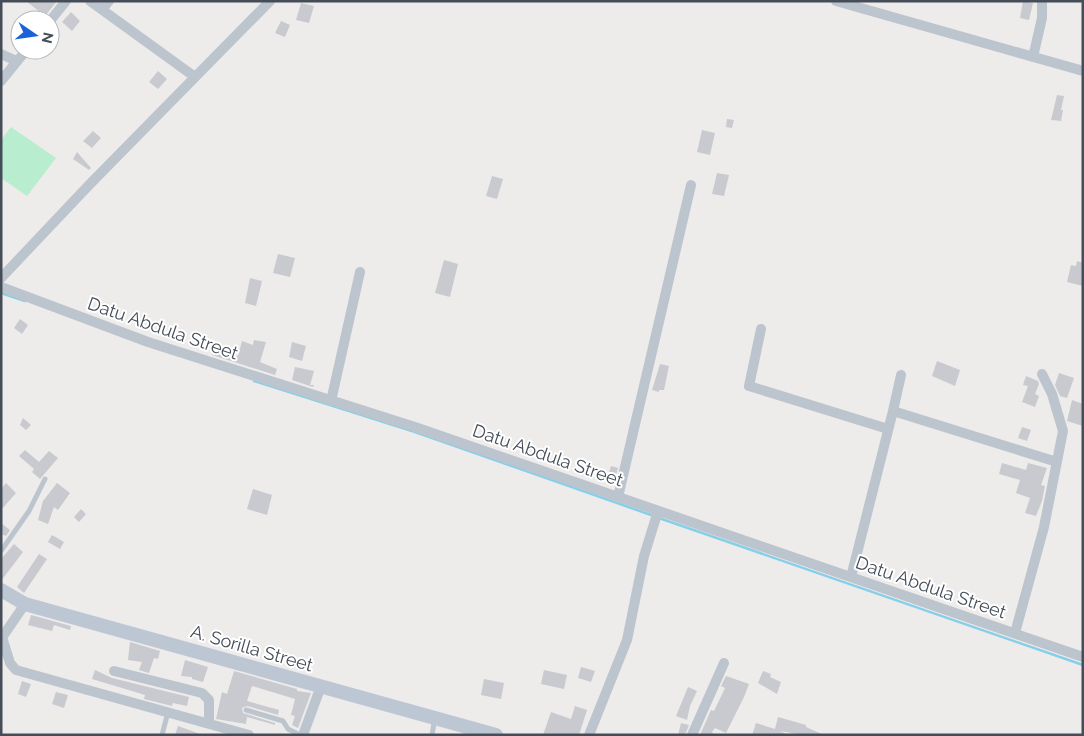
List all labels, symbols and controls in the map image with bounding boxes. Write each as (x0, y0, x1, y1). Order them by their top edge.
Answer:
north arrow (10, 10, 60, 60)
text: N (39, 31, 57, 45)
street label: Datu Abdula Street (85, 292, 241, 364)
street label: Datu Abdula Street (470, 419, 626, 491)
street label: Datu Abdula Street (853, 551, 1009, 623)
street label: A. Sorilla Street (188, 621, 316, 675)

